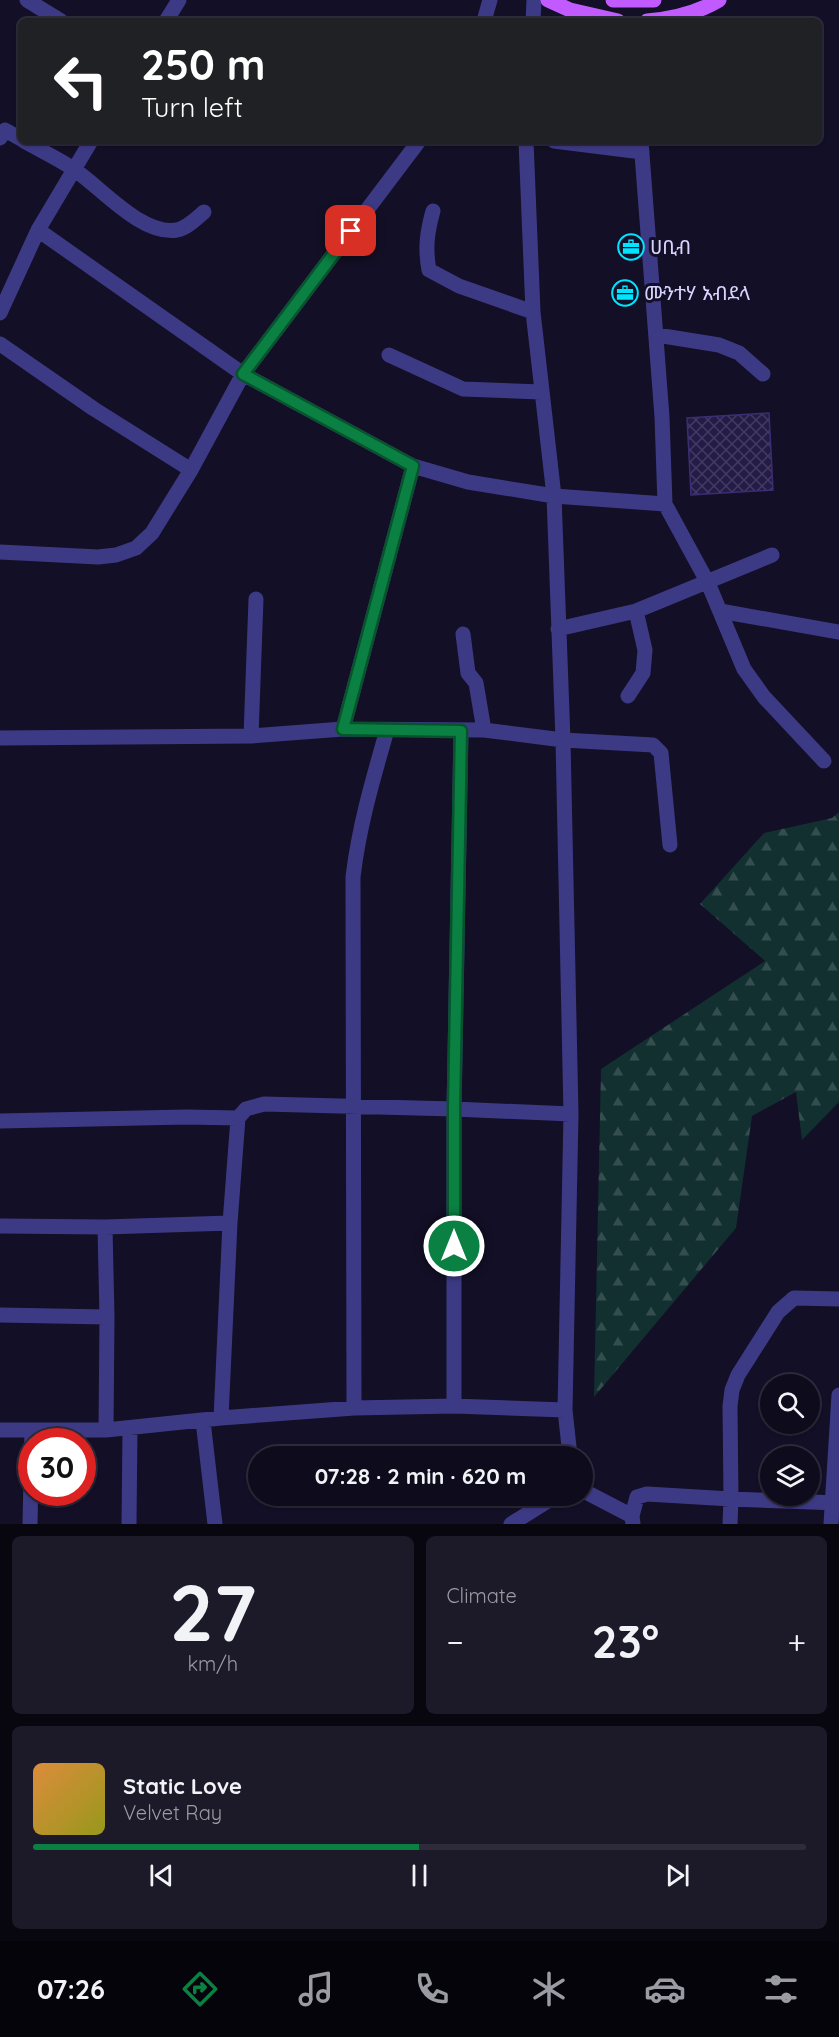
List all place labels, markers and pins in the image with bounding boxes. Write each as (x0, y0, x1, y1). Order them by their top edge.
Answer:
pin (325, 205, 376, 256)
office icon: ሀቢብ (616, 232, 646, 262)
place label: ሀቢብ (650, 234, 691, 259)
office icon: ሙንተሃ አብደላ (610, 278, 640, 308)
place label: ሙንተሃ አብደላ (644, 280, 750, 305)

